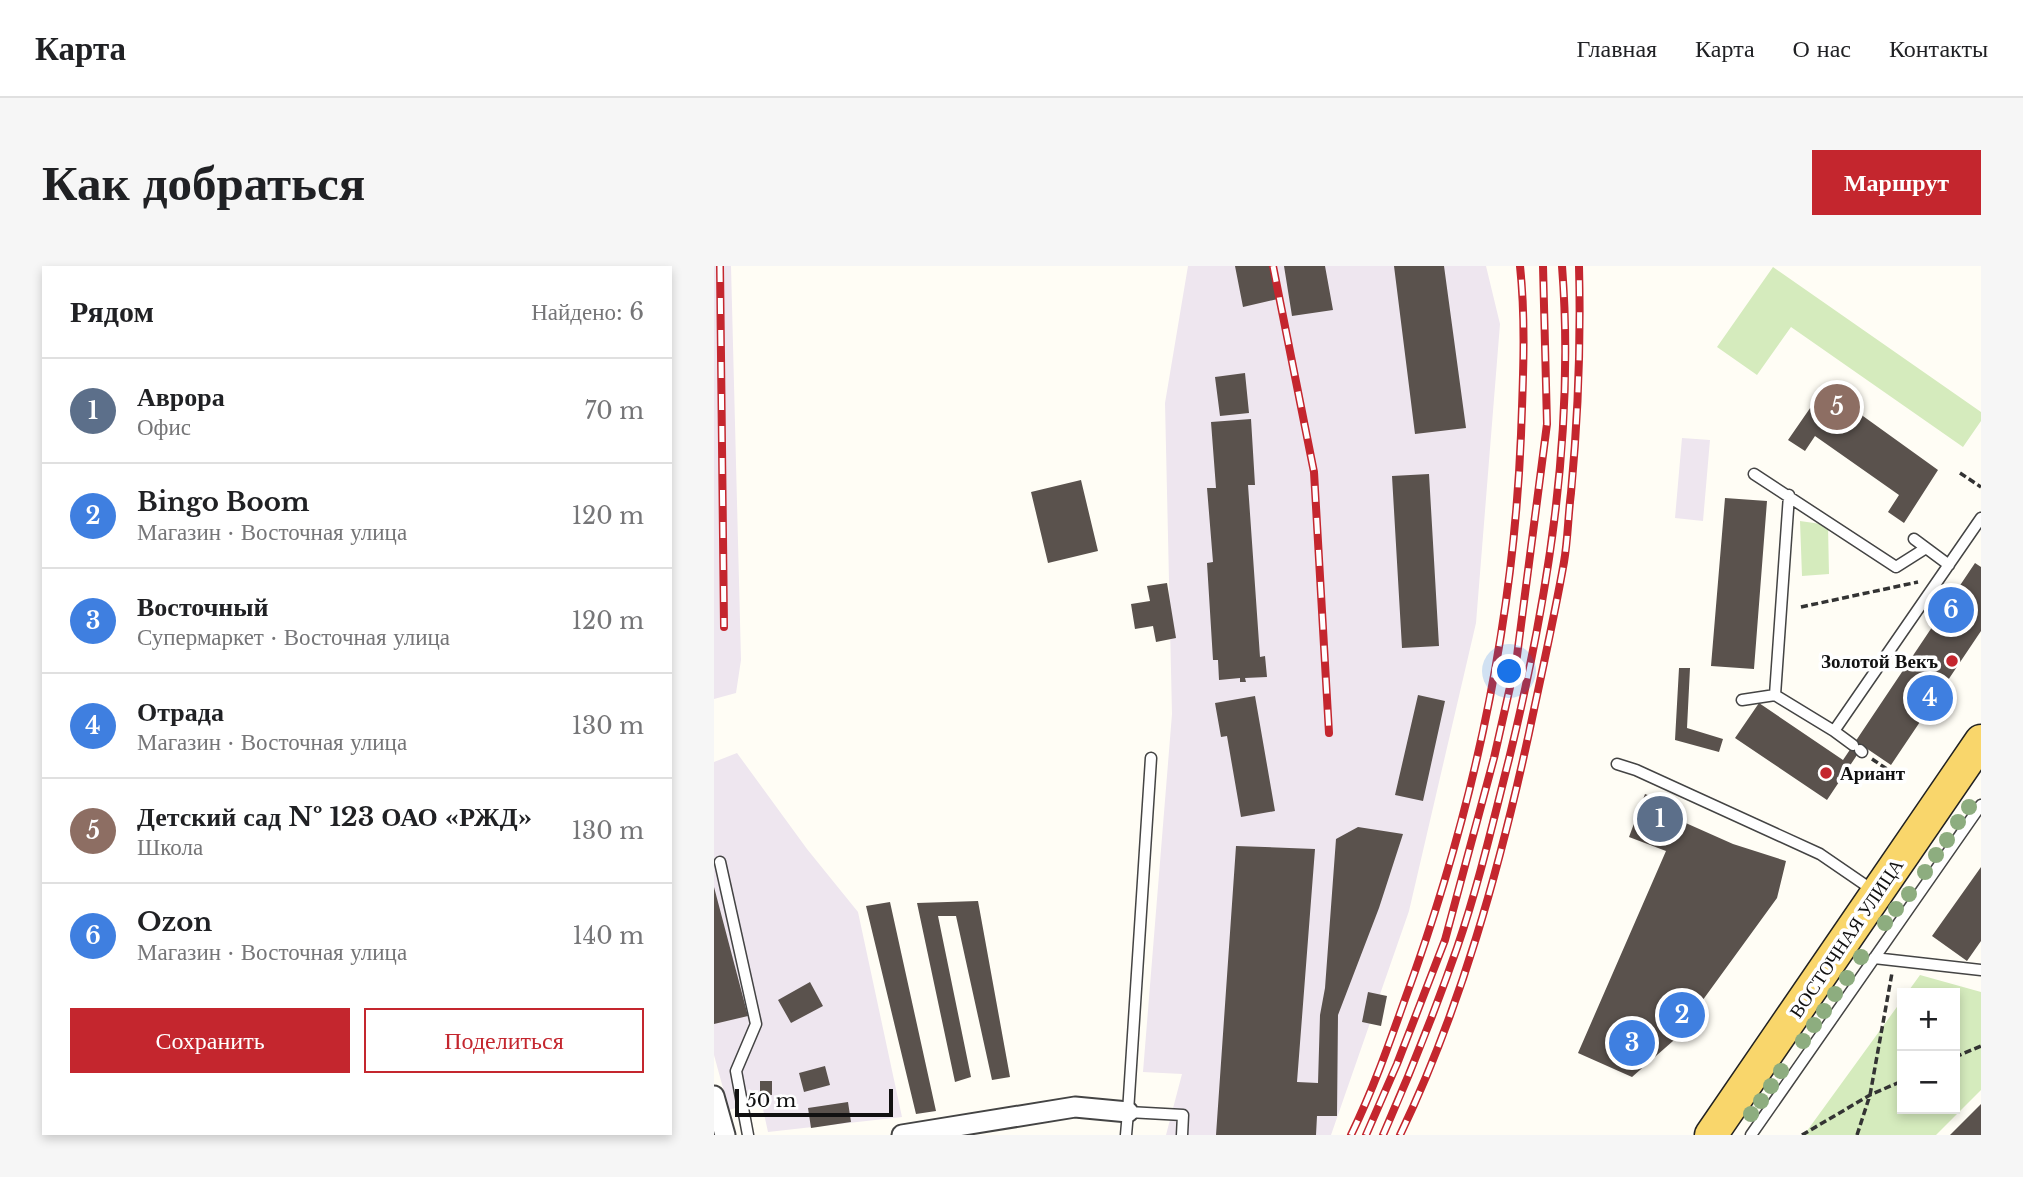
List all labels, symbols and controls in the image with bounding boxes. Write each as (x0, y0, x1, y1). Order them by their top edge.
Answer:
text: Карта (35, 28, 126, 69)
text: Главная (1577, 34, 1657, 63)
text: Карта (1695, 34, 1755, 63)
text: О нас (1793, 34, 1851, 63)
text: Контакты (1889, 34, 1988, 63)
button: Маршрут (1812, 150, 1981, 215)
text: Как добраться (42, 152, 365, 213)
text: Рядом (70, 293, 154, 330)
text: Найдено: 6 (531, 298, 644, 326)
text: Аврора (137, 381, 225, 413)
pin: 5 (1814, 381, 1860, 433)
text: 1 (88, 397, 98, 425)
text: 70 m (585, 397, 644, 425)
text: Офис (137, 413, 191, 441)
text: Bingo Boom (137, 486, 310, 518)
text: 2 (86, 502, 100, 530)
text: 120 m (572, 502, 644, 530)
text: Магазин · Восточная улица (137, 518, 407, 546)
pin: 6 (1928, 584, 1974, 636)
text: Восточный (137, 591, 269, 623)
text: 3 (86, 607, 100, 635)
text: 120 m (572, 607, 644, 635)
text: Супермаркет · Восточная улица (137, 623, 450, 651)
place label: Золотой Векъ (1821, 650, 1938, 673)
marker: Золотой Векъ (1944, 653, 1960, 669)
your location (1492, 654, 1526, 688)
pin: 4 (1907, 672, 1953, 724)
text: Отрада (137, 696, 224, 728)
text: 4 (85, 712, 101, 740)
text: 130 m (572, 712, 644, 740)
text: Магазин · Восточная улица (137, 728, 407, 756)
place label: Ариант (1840, 762, 1906, 785)
marker: Ариант (1818, 765, 1834, 781)
pin: 1 (1637, 793, 1683, 845)
text: Детский сад № 123 ОАО «РЖД» (137, 801, 532, 833)
text: 5 (86, 817, 100, 845)
text: 130 m (572, 817, 644, 845)
text: Школа (137, 833, 203, 861)
street label: ВОСТОЧНАЯ УЛИЦА (1785, 854, 1908, 1022)
text: Ozon (137, 906, 212, 938)
text: 6 (85, 922, 101, 950)
text: 140 m (573, 922, 644, 950)
text: Магазин · Восточная улица (137, 938, 407, 966)
map controls (1897, 988, 1960, 1114)
button: + (1897, 988, 1960, 1051)
pin: 2 (1659, 989, 1705, 1041)
button: Сохранить (70, 1008, 350, 1073)
button: Поделиться (364, 1008, 644, 1073)
pin: 3 (1609, 1017, 1655, 1069)
button: − (1897, 1051, 1960, 1114)
scale bar (735, 1086, 892, 1118)
text: 50 m (746, 1089, 796, 1112)

